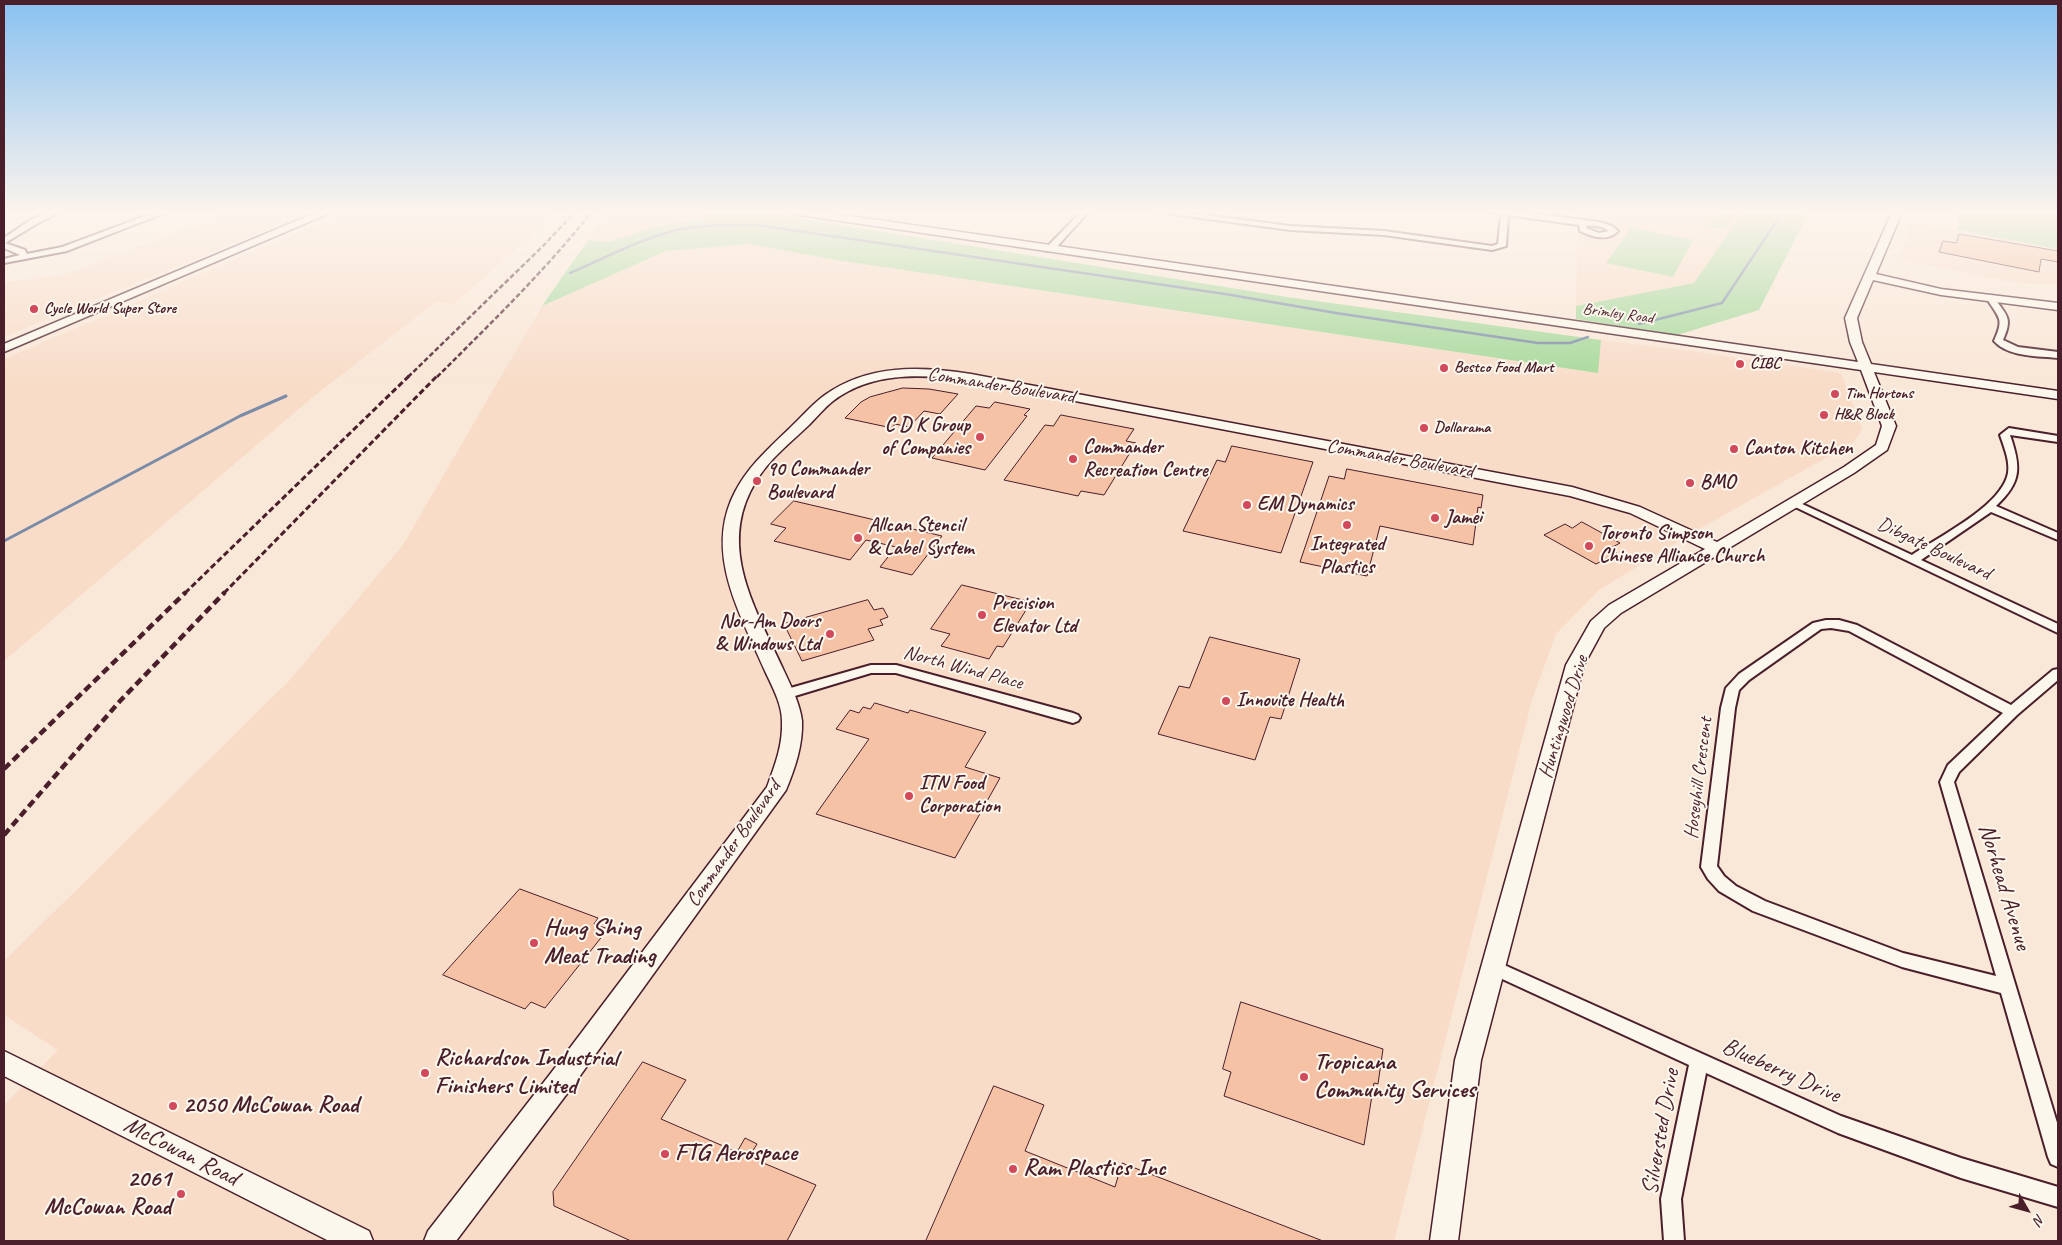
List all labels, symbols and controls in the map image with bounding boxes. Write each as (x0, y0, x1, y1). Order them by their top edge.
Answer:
place label: Cycle World Super Store (44, 299, 176, 319)
street label: Brimley Road (1582, 300, 1654, 328)
marker: Cycle World Super Store (28, 303, 40, 315)
place label: CIBC (1750, 354, 1780, 374)
place label: Bestco Food Mart (1454, 358, 1553, 378)
marker: CIBC (1734, 358, 1746, 370)
marker: Bestco Food Mart (1438, 362, 1450, 374)
street label: Commander Boulevard (926, 363, 1076, 409)
place label: Tim Hortons (1845, 384, 1913, 404)
marker: Tim Hortons (1829, 388, 1841, 400)
place label: H&R Block (1834, 405, 1894, 425)
marker: H&R Block (1818, 409, 1830, 421)
place label: C D K Group of Companies (881, 414, 970, 461)
place label: Dollarama (1434, 418, 1490, 438)
marker: Dollarama (1418, 422, 1430, 434)
marker: C D K Group of Companies (974, 431, 986, 443)
street label: Commander Boulevard (1325, 434, 1475, 484)
place label: Commander Recreation Centre (1083, 436, 1208, 483)
place label: Canton Kitchen (1744, 437, 1853, 461)
marker: Canton Kitchen (1728, 443, 1740, 455)
marker: Commander Recreation Centre (1067, 453, 1079, 465)
place label: 90 Commander Boulevard (767, 458, 869, 505)
place label: BMO (1700, 471, 1735, 495)
marker: 90 Commander Boulevard (751, 475, 763, 487)
marker: BMO (1684, 477, 1696, 489)
place label: EM Dynamics (1257, 493, 1354, 517)
marker: EM Dynamics (1241, 499, 1253, 511)
place label: Jamei (1445, 506, 1482, 530)
marker: Jamei (1429, 512, 1441, 524)
street label: Dibgate Boulevard (1873, 512, 1995, 586)
place label: Allcan Stencil & Label System (868, 514, 974, 561)
marker: Integrated Plastics (1341, 519, 1353, 531)
place label: Toronto Simpson Chinese Alliance Church (1599, 522, 1764, 569)
marker: Allcan Stencil & Label System (852, 532, 864, 544)
place label: Integrated Plastics (1310, 533, 1384, 580)
marker: Toronto Simpson Chinese Alliance Church (1583, 540, 1595, 552)
place label: Precision Elevator Ltd (992, 592, 1077, 639)
marker: Precision Elevator Ltd (976, 609, 988, 621)
place label: Nor-Am Doors & Windows Ltd (715, 610, 820, 657)
marker: Nor-Am Doors & Windows Ltd (824, 628, 836, 640)
street label: North Wind Place (901, 641, 1025, 695)
street label: Huntingwood Drive (1534, 653, 1594, 781)
place label: Innovite Health (1236, 689, 1344, 713)
marker: Innovite Health (1220, 695, 1232, 707)
street label: Hoseyhill Crescent (1680, 716, 1718, 840)
place label: ITN Food Corporation (919, 772, 1000, 819)
street label: Commander Boulevard (682, 776, 786, 912)
marker: ITN Food Corporation (903, 790, 915, 802)
street label: Norhead Avenue (1971, 820, 2037, 954)
place label: Hung Shing Meat Trading (544, 915, 656, 971)
marker: Hung Shing Meat Trading (528, 937, 540, 949)
street label: Blueberry Drive (1718, 1032, 1844, 1110)
place label: Richardson Industrial Finishers Limited (435, 1045, 618, 1101)
place label: Tropicana Community Services (1314, 1049, 1475, 1105)
marker: Richardson Industrial Finishers Limited (419, 1067, 431, 1079)
street label: Silversted Drive (1636, 1067, 1686, 1197)
marker: Tropicana Community Services (1298, 1071, 1310, 1083)
place label: 2050 McCowan Road (183, 1092, 358, 1120)
marker: 2050 McCowan Road (167, 1100, 179, 1112)
street label: McCowan Road (119, 1111, 243, 1193)
place label: FTG Aerospace (675, 1140, 797, 1168)
marker: FTG Aerospace (659, 1148, 671, 1160)
place label: Ram Plastics Inc (1023, 1155, 1166, 1183)
marker: Ram Plastics Inc (1007, 1163, 1019, 1175)
place label: 2061 McCowan Road (44, 1166, 171, 1222)
north arrow (2002, 1185, 2052, 1235)
marker: 2061 McCowan Road (175, 1188, 187, 1200)
text: N (2030, 1211, 2049, 1228)

